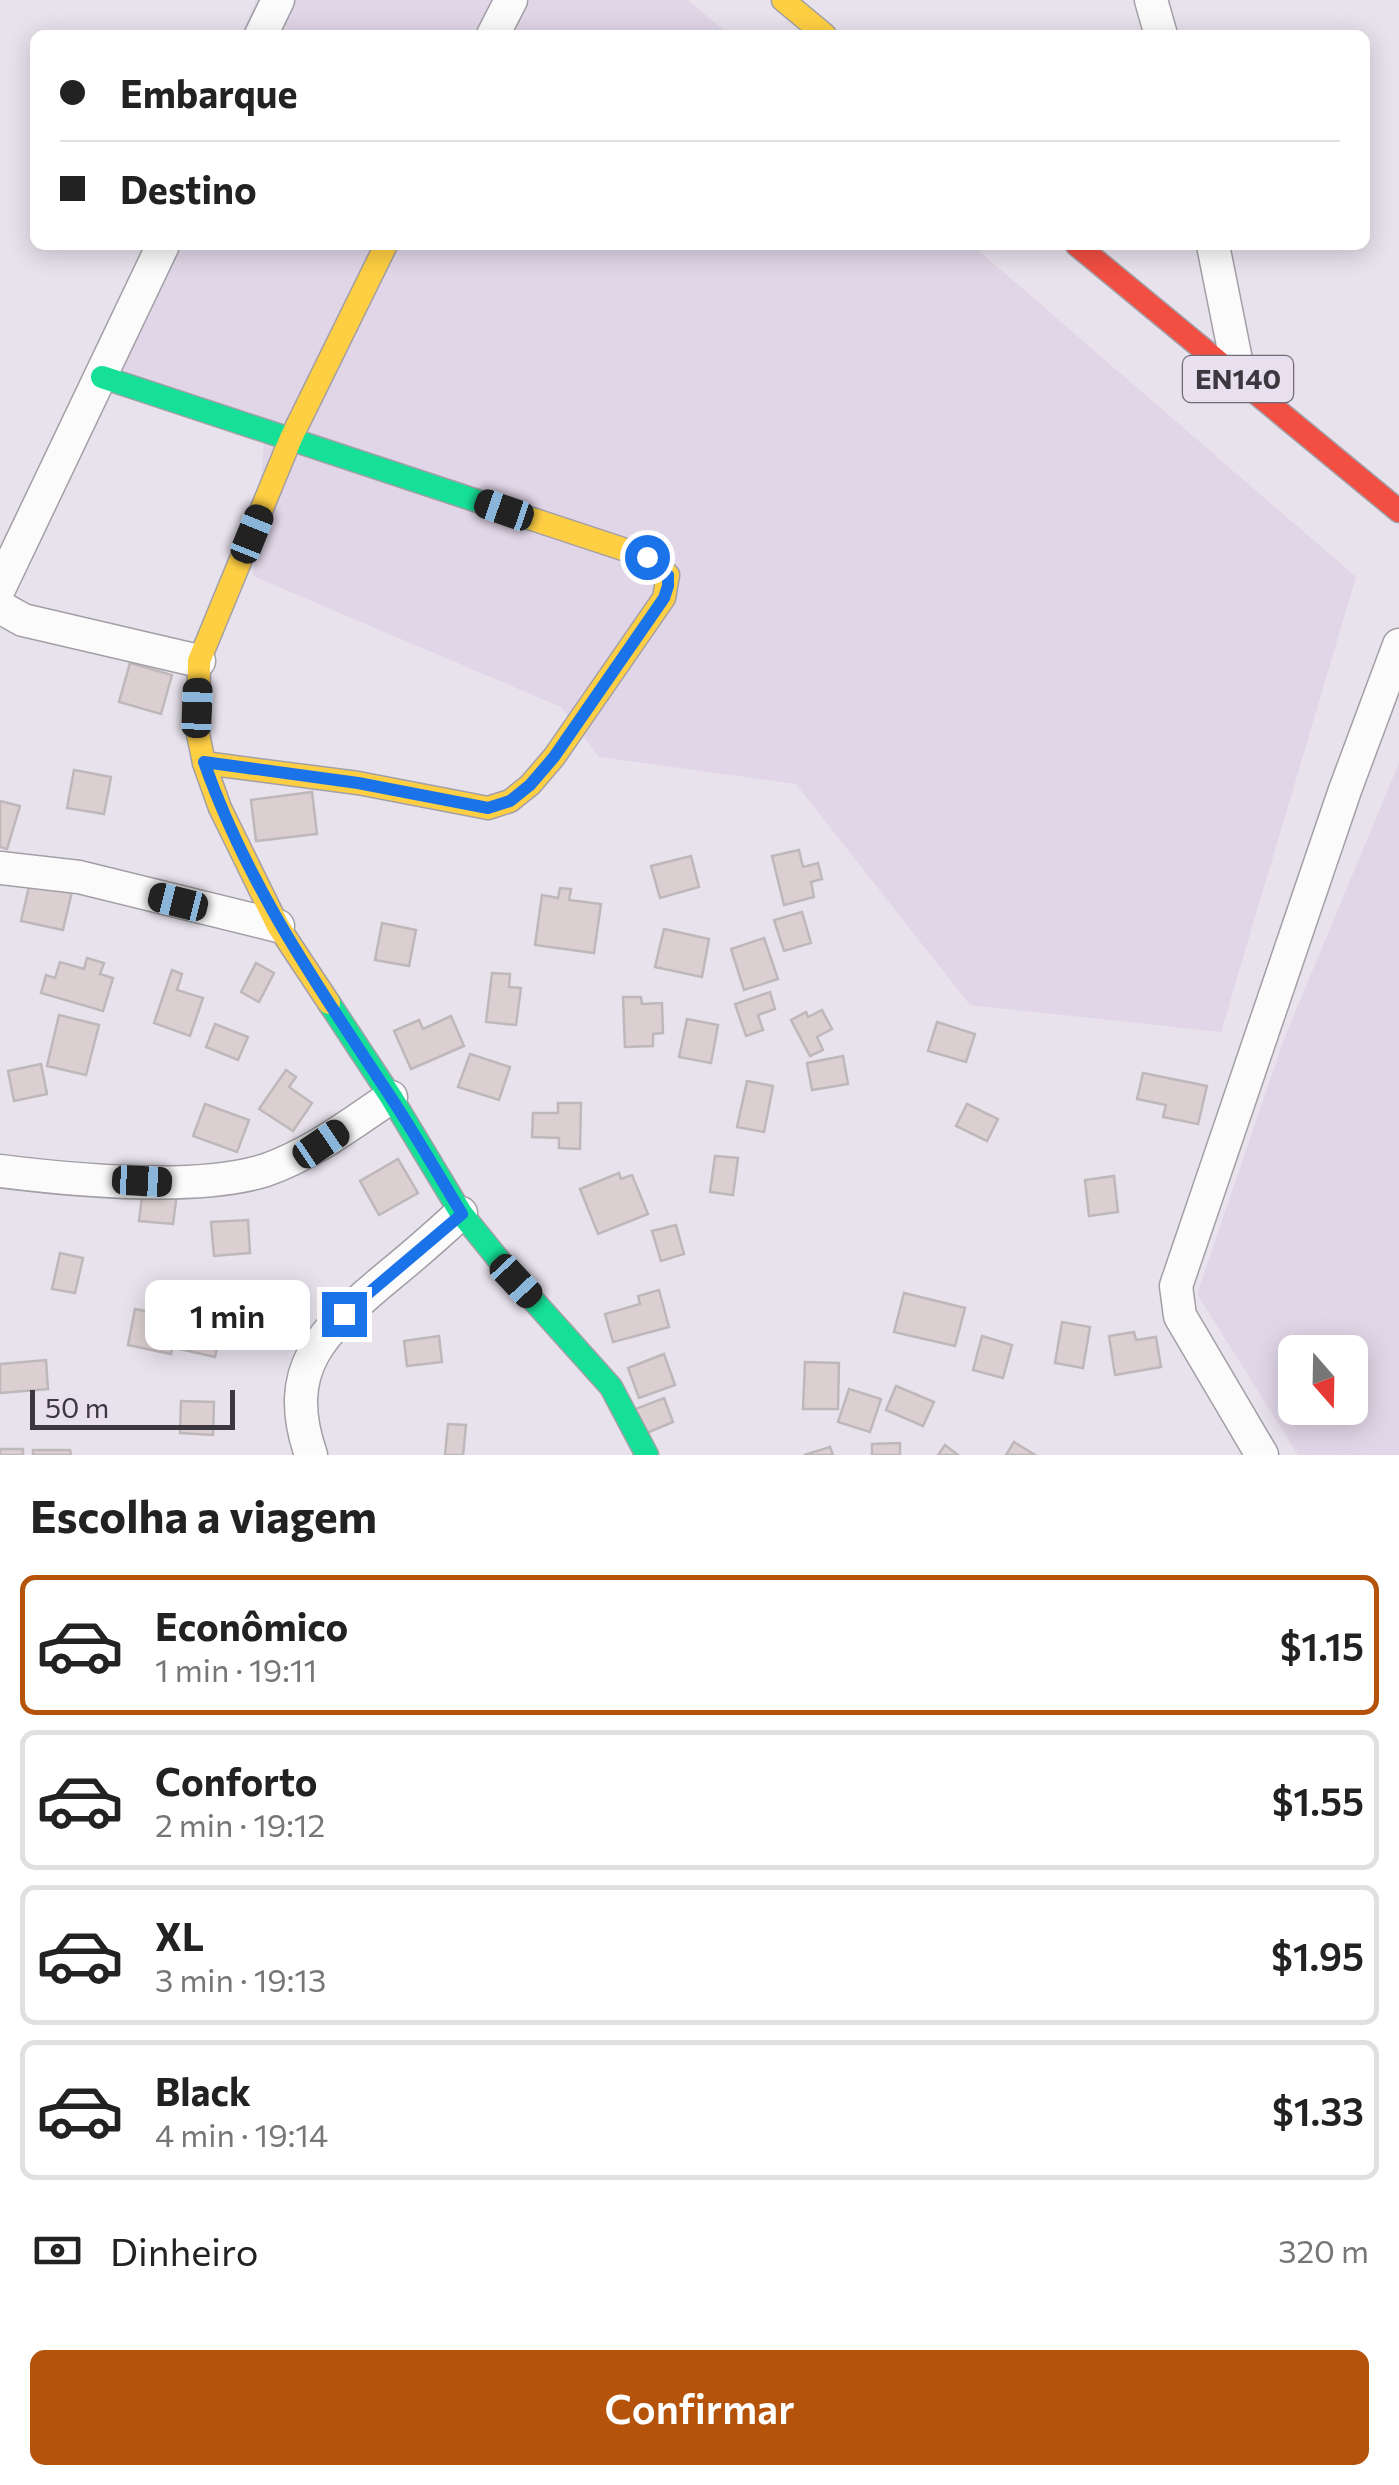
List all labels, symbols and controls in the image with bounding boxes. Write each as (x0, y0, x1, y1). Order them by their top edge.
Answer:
text: Embarque (120, 69, 298, 116)
text: Destino (120, 165, 257, 212)
road number: EN140 (1183, 356, 1293, 402)
car (471, 486, 537, 534)
car (227, 501, 277, 567)
route start (625, 535, 670, 580)
car (181, 677, 213, 739)
car (145, 880, 211, 924)
car (288, 1115, 354, 1173)
car (111, 1164, 173, 1198)
car (485, 1249, 547, 1313)
callout: 1 min (144, 1279, 309, 1349)
route end (322, 1292, 367, 1337)
text: 1 min (190, 1295, 265, 1335)
north arrow (1278, 1335, 1368, 1425)
map controls (1278, 1335, 1368, 1425)
scale bar (30, 1385, 235, 1430)
text: 50 m (45, 1390, 109, 1424)
text: Escolha a viagem (30, 1487, 377, 1542)
icon: car (35, 1600, 125, 1690)
text: Econômico (155, 1602, 348, 1649)
text: $1.15 (1280, 1622, 1364, 1669)
text: 1 min · 19:11 (155, 1649, 317, 1689)
icon: car (35, 1755, 125, 1845)
text: Conforto (155, 1757, 318, 1804)
text: $1.55 (1272, 1777, 1364, 1824)
text: 2 min · 19:12 (155, 1804, 325, 1844)
icon: car (35, 1910, 125, 2000)
text: XL (155, 1912, 204, 1959)
text: $1.95 (1271, 1932, 1364, 1979)
text: 3 min · 19:13 (155, 1959, 326, 1999)
icon: car (35, 2065, 125, 2155)
text: Black (155, 2067, 251, 2114)
text: $1.33 (1272, 2087, 1364, 2134)
text: 4 min · 19:14 (155, 2114, 328, 2154)
icon: cash (30, 2223, 85, 2278)
text: Dinheiro (110, 2227, 258, 2274)
text: 320 m (1278, 2230, 1369, 2270)
button: Confirmar (30, 2350, 1369, 2465)

